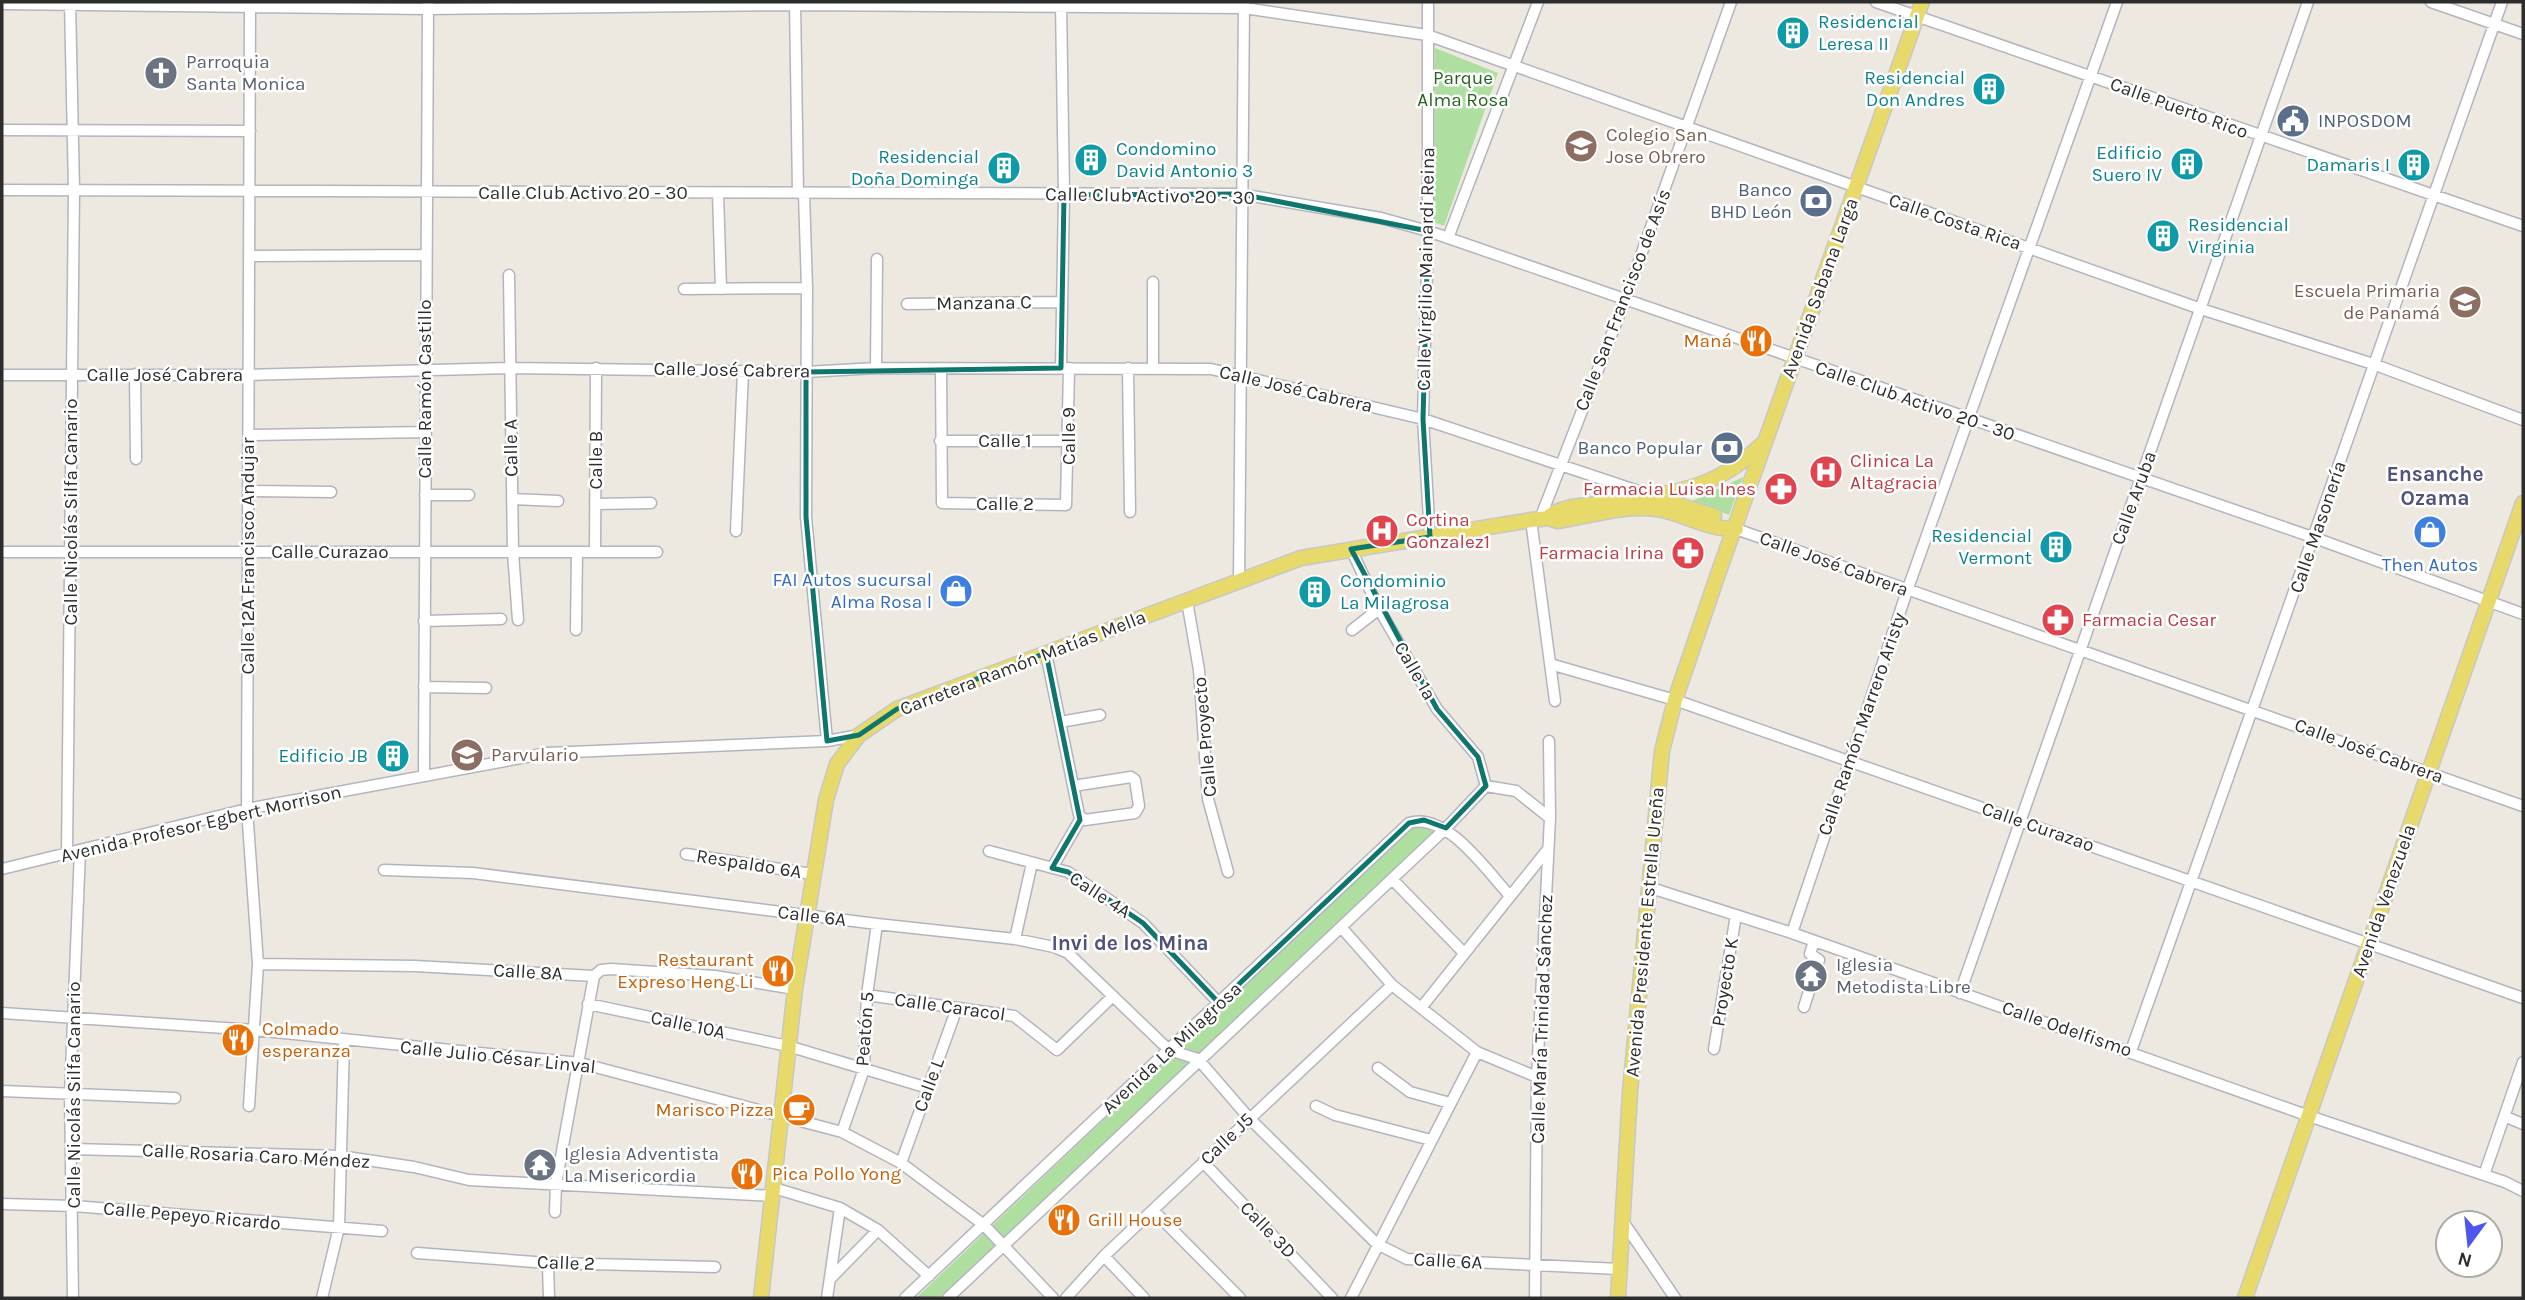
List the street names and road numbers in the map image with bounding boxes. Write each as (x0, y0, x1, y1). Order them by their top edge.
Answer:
street label: Calle Puerto Rico (2107, 73, 2251, 143)
street label: Calle Virgilio Mainardi Reina (1413, 147, 1439, 391)
street label: Calle Club Activo 20 - 30 (478, 182, 688, 204)
street label: Calle Club Activo 20 - 30 (1045, 183, 1255, 209)
street label: Calle San Francisco de Asís (1570, 186, 1676, 414)
street label: Calle Costa Rica (1886, 189, 2024, 255)
street label: Avenida Sabana Larga (1777, 195, 1863, 381)
street label: Manzana C (936, 291, 1032, 315)
street label: Calle Ramón Castillo (414, 299, 436, 479)
street label: Calle Club Activo 20 - 30 (1812, 356, 2018, 446)
street label: Calle José Cabrera (653, 358, 811, 382)
street label: Calle José Cabrera (1217, 361, 1375, 417)
street label: Calle José Cabrera (87, 364, 243, 386)
street label: Calle Nicolás Silfa Canario (60, 398, 82, 626)
street label: Calle 9 (1058, 407, 1080, 465)
street label: Calle A (499, 419, 523, 477)
street label: Calle 1 (978, 430, 1032, 452)
street label: Calle B (585, 431, 607, 489)
street label: Calle 12A Francisco Andujar (237, 437, 259, 675)
street label: Calle Aruba (2107, 448, 2161, 548)
street label: Calle Masonería (2285, 458, 2351, 596)
street label: Calle 2 (976, 493, 1034, 515)
street label: Calle José Cabrera (1757, 527, 1911, 601)
street label: Calle Curazao (271, 541, 389, 563)
street label: Carretera Ramón Matías Mella (897, 606, 1149, 720)
street label: Calle Ramón Marrero Aristy (1813, 609, 1911, 838)
street label: Calle 1a (1390, 638, 1440, 704)
street label: Calle Proyecto (1189, 676, 1221, 798)
street label: Calle José Cabrera (2292, 714, 2446, 788)
street label: Avenida Profesor Egbert Morrison (58, 781, 344, 867)
street label: Avenida Presidente Estrella Ureña (1621, 786, 1669, 1078)
street label: Calle Curazao (1979, 797, 2097, 857)
street label: Avenida Venezuela (2348, 822, 2420, 980)
street label: Respaldo 6A (695, 845, 803, 883)
street label: Calle 4A (1065, 867, 1135, 923)
street label: Calle María Trinidad Sánchez (1527, 894, 1557, 1144)
street label: Calle 6A (777, 901, 848, 931)
street label: Proyecto K (1707, 936, 1743, 1028)
street label: Calle 8A (493, 959, 563, 985)
street label: Avenida La Milagrosa (1098, 978, 1246, 1118)
street label: Calle Nicolás Silfa Canario (63, 981, 85, 1209)
street label: Calle Caracol (893, 988, 1007, 1026)
street label: Peatón 5 (851, 991, 879, 1067)
street label: Calle Odelfismo (1999, 996, 2135, 1062)
street label: Calle 10A (649, 1006, 727, 1044)
street label: Calle Julio César Linval (399, 1036, 597, 1078)
street label: Calle L (909, 1055, 949, 1115)
street label: Calle J5 (1196, 1108, 1258, 1170)
street label: Calle Rosaria Caro Méndez (141, 1139, 371, 1173)
street label: Calle Pepeyo Ricardo (102, 1197, 282, 1235)
street label: Calle 3D (1236, 1197, 1300, 1263)
street label: Calle 6A (1413, 1248, 1483, 1274)
street label: Calle 2 (537, 1251, 595, 1275)

